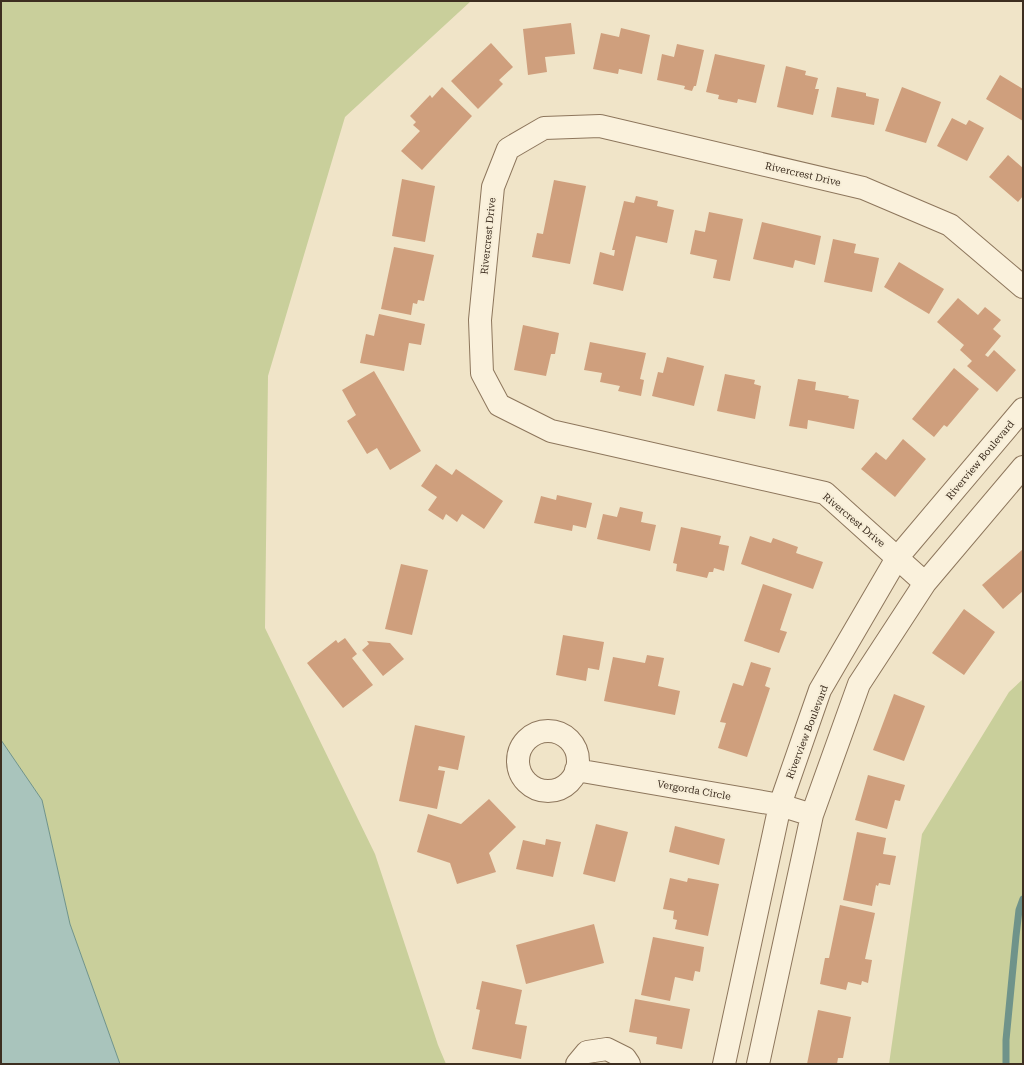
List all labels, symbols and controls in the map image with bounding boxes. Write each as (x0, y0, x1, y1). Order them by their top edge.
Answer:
street label: Rivercrest Drive (764, 160, 842, 188)
street label: Rivercrest Drive (478, 196, 498, 275)
street label: Riverview Boulevard (944, 418, 1017, 502)
street label: Rivercrest Drive (821, 491, 888, 549)
street label: Riverview Boulevard (784, 683, 830, 781)
street label: Vergorda Circle (656, 778, 732, 802)

